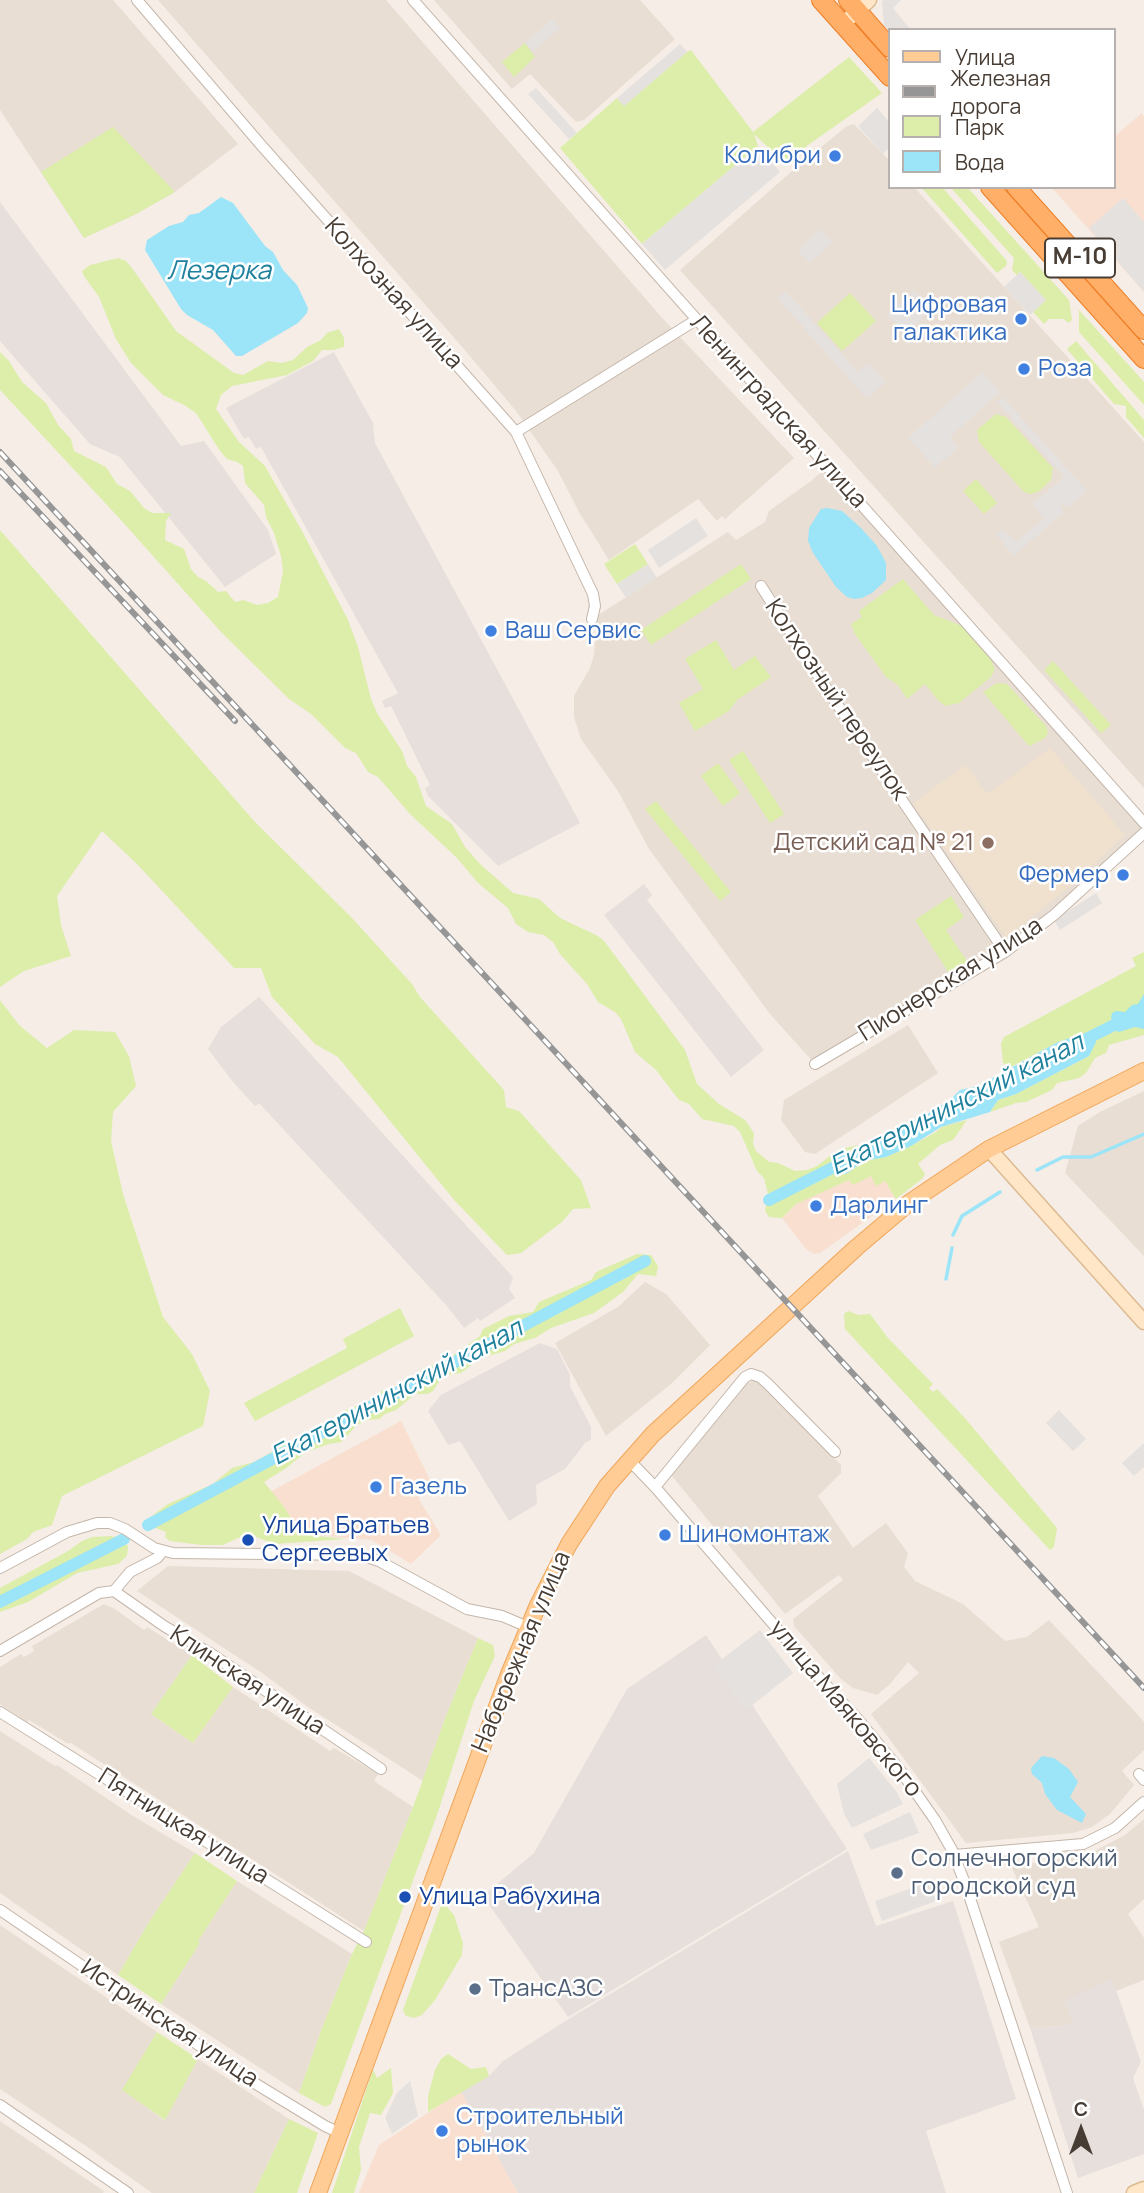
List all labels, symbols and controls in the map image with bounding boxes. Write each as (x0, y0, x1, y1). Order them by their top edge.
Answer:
legend (888, 28, 1116, 189)
text: Улица (955, 43, 1015, 71)
text: Железная дорога (950, 64, 1051, 120)
text: Парк (955, 113, 1004, 141)
place label: Колибри (724, 142, 821, 170)
marker: Колибри (827, 148, 843, 164)
text: Вода (955, 148, 1005, 176)
street label: Колхозная улица (318, 213, 468, 375)
road number: М-10 (1045, 238, 1115, 278)
water label: Лезерка (167, 256, 271, 288)
place label: Цифровая галактика (891, 291, 1007, 347)
street label: Ленинградская улица (684, 309, 872, 515)
marker: Цифровая галактика (1013, 311, 1029, 327)
place label: Роза (1038, 355, 1092, 383)
marker: Роза (1016, 361, 1032, 377)
street label: Колхозный переулок (758, 594, 914, 806)
place label: Ваш Сервис (505, 617, 641, 645)
marker: Ваш Сервис (483, 623, 499, 639)
place label: Детский сад № 21 (773, 829, 974, 857)
marker: Детский сад № 21 (980, 835, 996, 851)
place label: Фермер (1019, 861, 1109, 889)
marker: Фермер (1115, 867, 1131, 883)
street label: Пионерская улица (854, 912, 1048, 1048)
water label: Екатерининский канал (825, 1027, 1089, 1183)
place label: Дарлинг (830, 1192, 928, 1220)
marker: Дарлинг (808, 1198, 824, 1214)
water label: Екатерининский канал (266, 1313, 528, 1473)
place label: Газель (390, 1473, 467, 1501)
marker: Газель (368, 1479, 384, 1495)
place label: Улица Братьев Сергеевых (262, 1512, 429, 1568)
place label: Шиномонтаж (679, 1521, 830, 1549)
marker: Шиномонтаж (657, 1527, 673, 1543)
marker: Улица Братьев Сергеевых (240, 1532, 256, 1548)
street label: Набережная улица (467, 1547, 577, 1757)
street label: улица Маяковского (763, 1615, 927, 1803)
street label: Клинская улица (164, 1620, 330, 1742)
street label: Пятницкая улица (92, 1763, 274, 1891)
place label: Солнечногорский городской суд (911, 1845, 1118, 1901)
marker: Солнечногорский городской суд (889, 1865, 905, 1881)
place label: Улица Рабухина (419, 1883, 600, 1911)
marker: Улица Рабухина (397, 1889, 413, 1905)
street label: Истринская улица (75, 1954, 263, 2094)
place label: ТрансАЗС (489, 1975, 603, 2003)
marker: ТрансАЗС (467, 1981, 483, 1997)
north arrow (1046, 2095, 1116, 2165)
text: С (1074, 2096, 1088, 2122)
place label: Строительный рынок (456, 2103, 624, 2159)
marker: Строительный рынок (434, 2123, 450, 2139)

